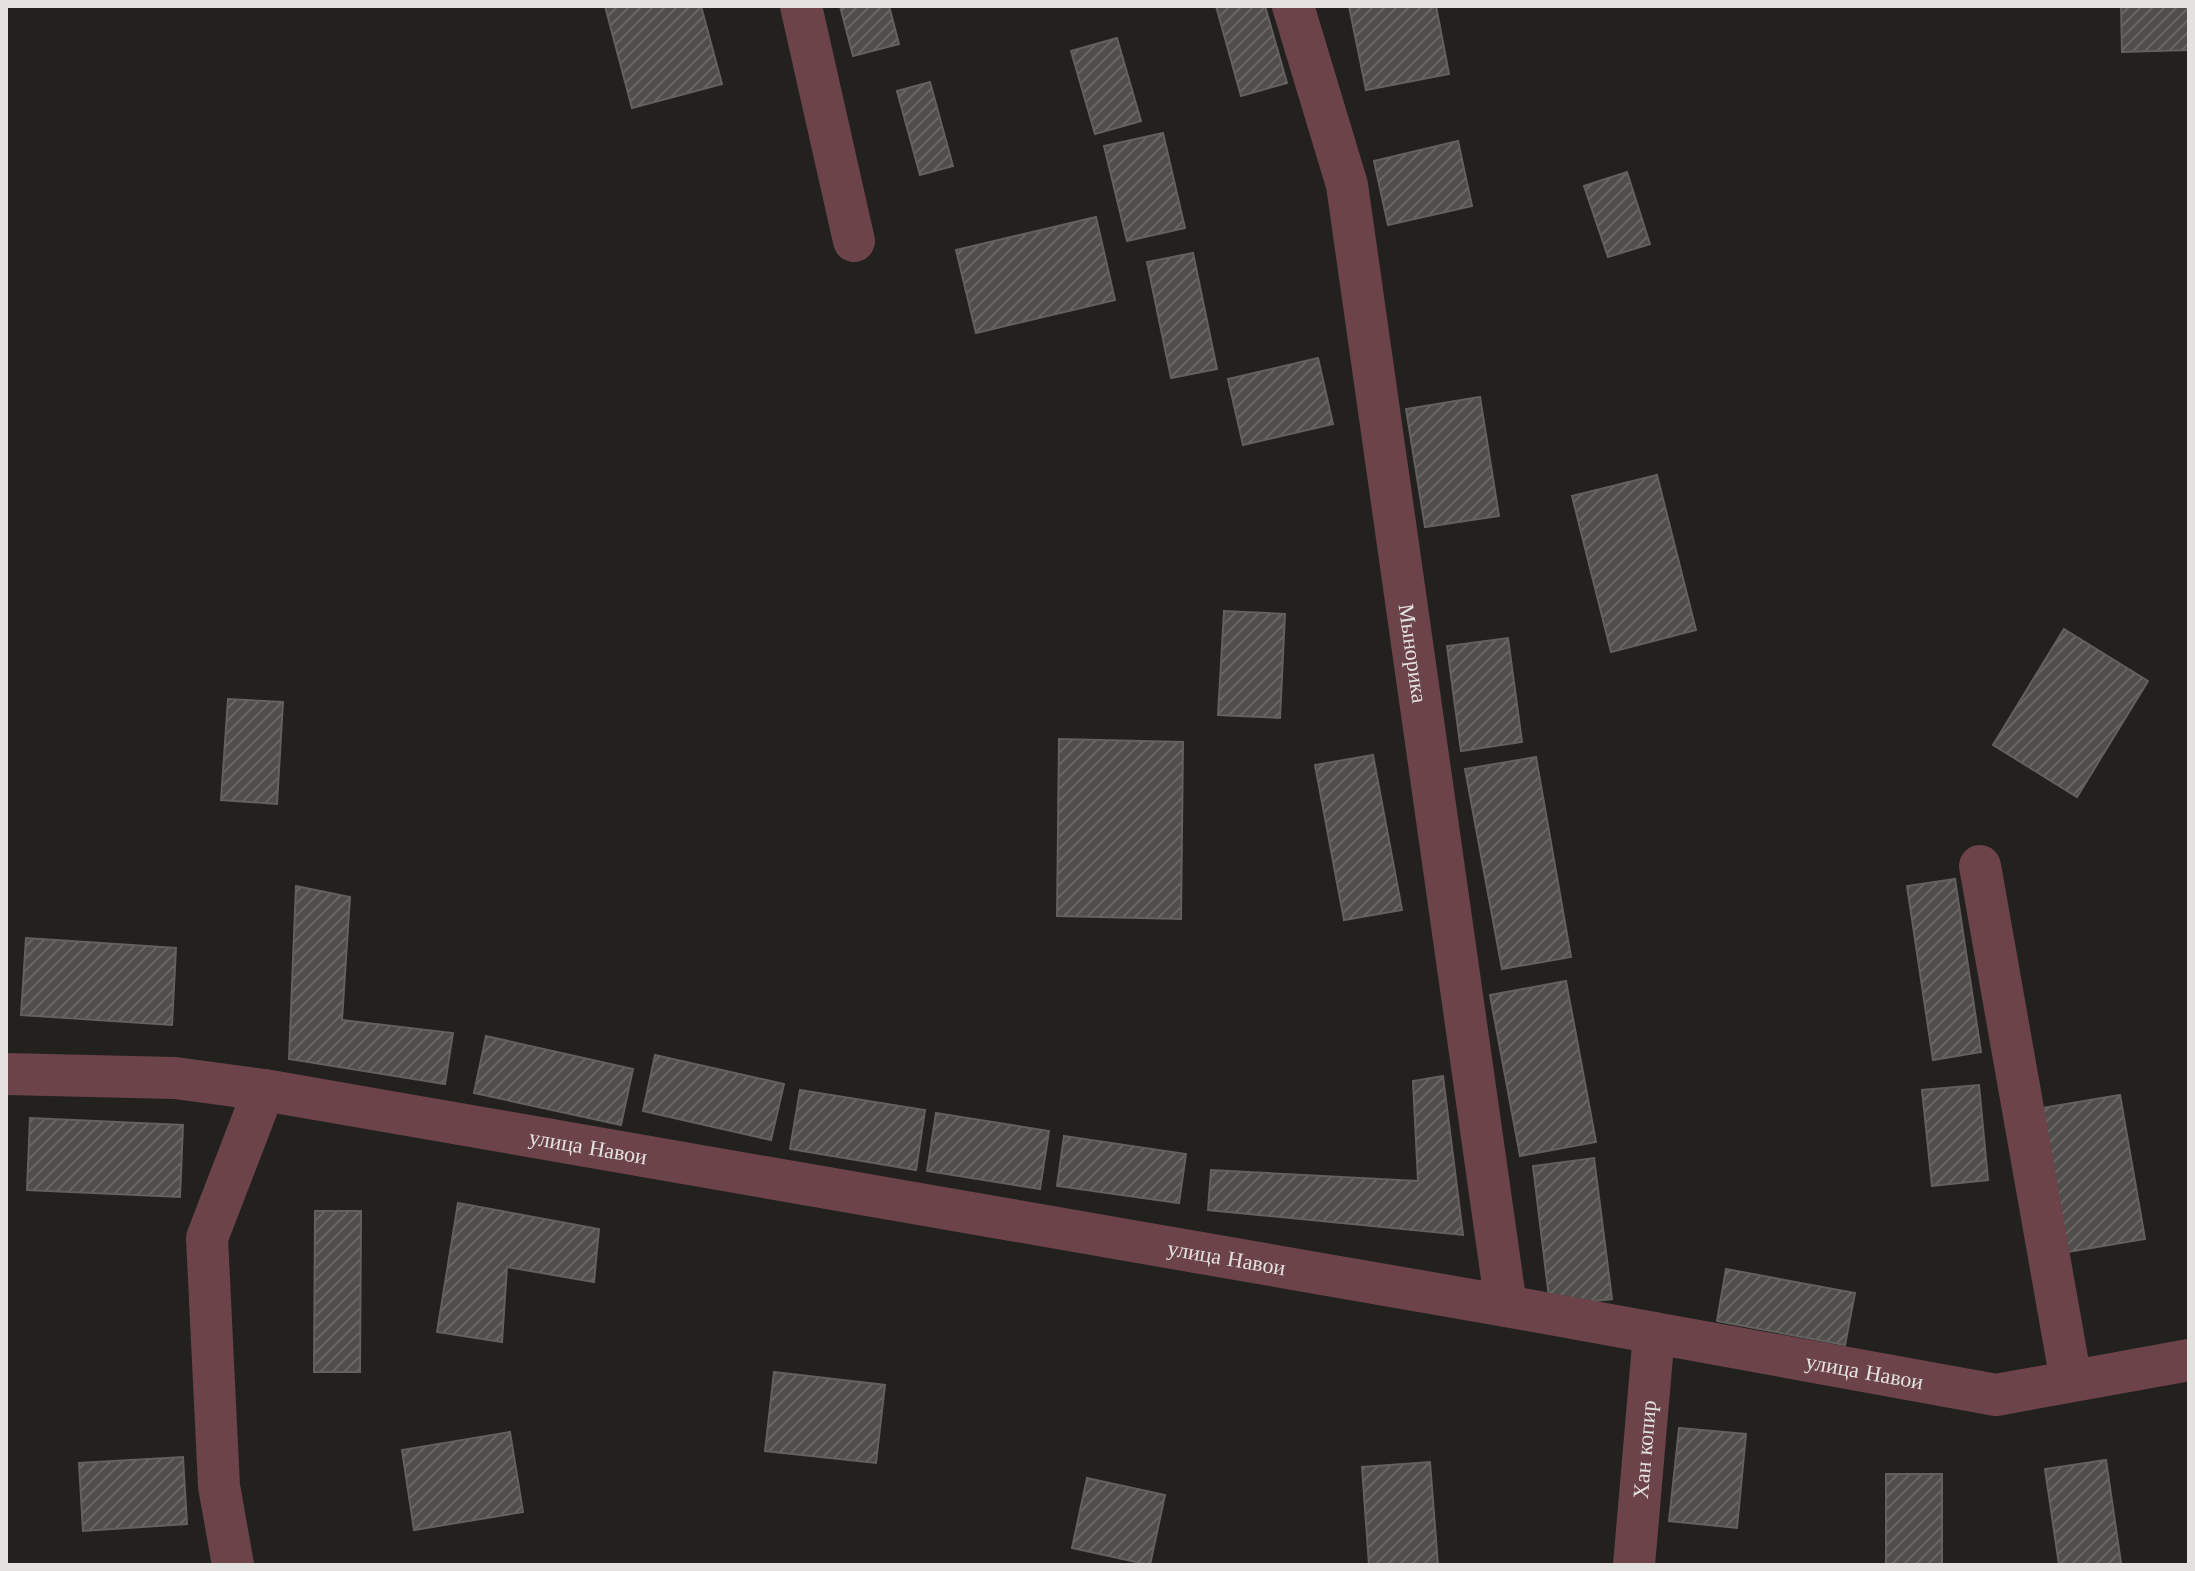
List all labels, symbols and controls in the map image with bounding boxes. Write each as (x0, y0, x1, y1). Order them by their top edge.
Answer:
street label: Мынорика (1393, 602, 1433, 705)
street label: улица Навои (527, 1123, 650, 1170)
street label: улица Навои (1165, 1234, 1288, 1281)
street label: улица Навои (1803, 1348, 1926, 1396)
street label: Хан копир (1627, 1399, 1662, 1500)

